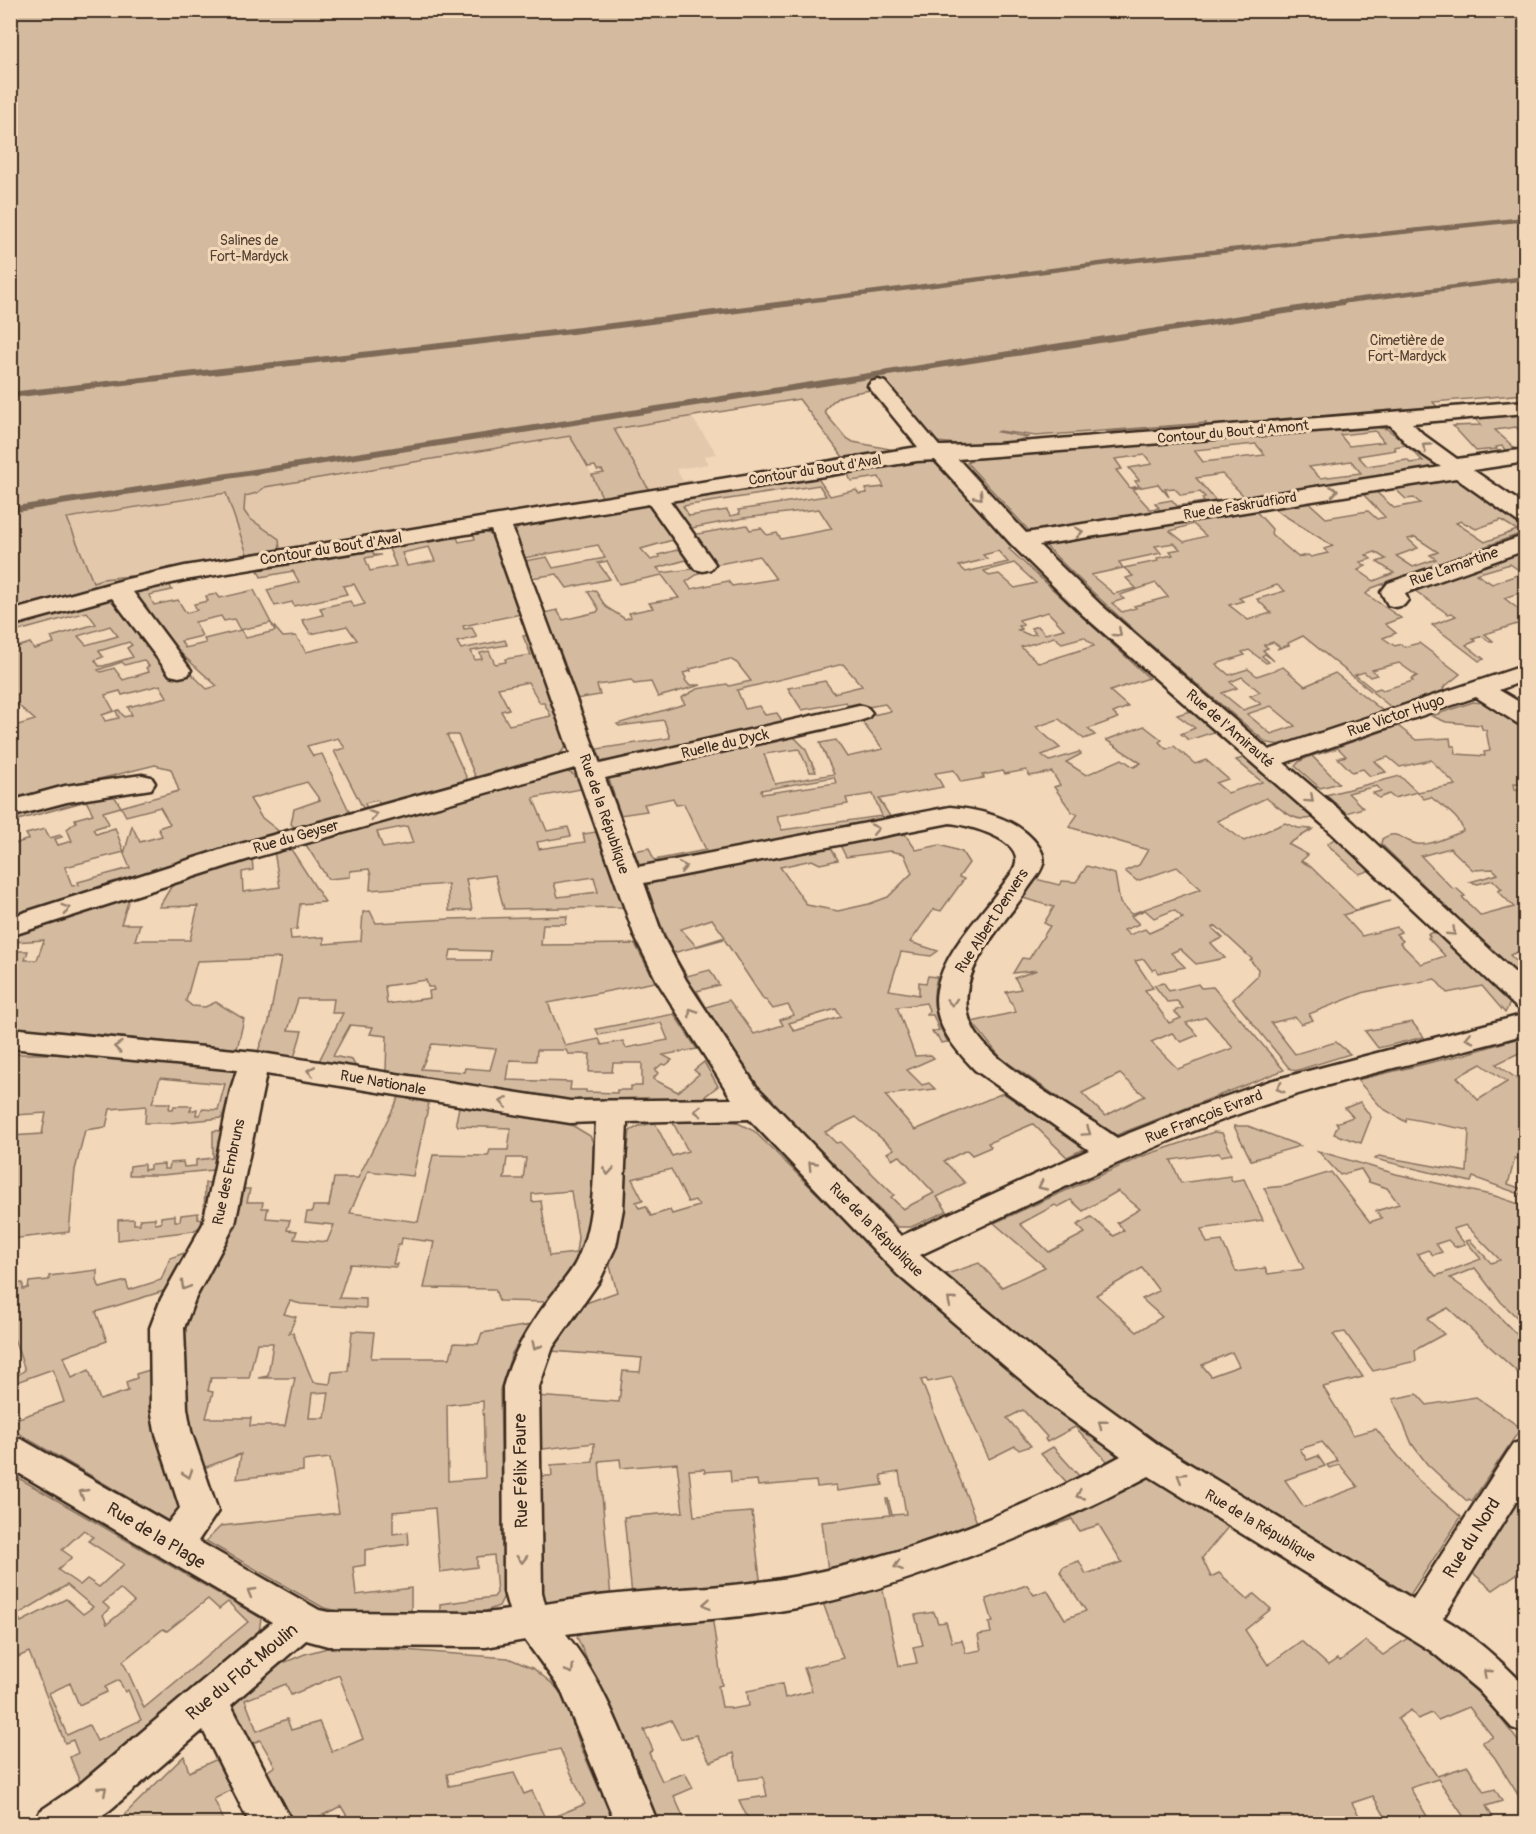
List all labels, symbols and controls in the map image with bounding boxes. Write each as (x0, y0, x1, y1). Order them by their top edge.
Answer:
park label: Salines de Fort-Mardyck (210, 232, 289, 265)
park label: Cimetière de Fort-Mardyck (1368, 332, 1447, 365)
street label: Contour du Bout d'Amont (1157, 417, 1310, 447)
one-way arrow (1422, 443, 1433, 454)
street label: Contour du Bout d'Aval (747, 451, 883, 489)
one-way arrow (1329, 485, 1338, 497)
one-way arrow (972, 489, 983, 500)
street label: Rue de Faskrudfiord (1182, 489, 1298, 523)
one-way arrow (1074, 526, 1084, 538)
street label: Contour du Bout d'Aval (259, 528, 403, 570)
street label: Rue Lamartine (1407, 543, 1501, 591)
one-way arrow (1111, 626, 1122, 637)
street label: Rue de l'Amirauté (1182, 686, 1278, 772)
street label: Rue Victor Hugo (1345, 690, 1447, 742)
street label: Ruelle du Dyck (679, 725, 771, 763)
street label: Rue de la République (575, 751, 634, 877)
one-way arrow (1304, 792, 1314, 803)
one-way arrow (367, 810, 378, 822)
street label: Rue du Geyser (251, 816, 342, 858)
one-way arrow (870, 823, 880, 836)
one-way arrow (678, 861, 688, 874)
street label: Rue Albert Denvers (951, 865, 1033, 977)
one-way arrow (60, 904, 71, 917)
one-way arrow (1445, 925, 1456, 936)
one-way arrow (945, 998, 958, 1007)
one-way arrow (688, 1008, 699, 1019)
one-way arrow (1464, 1031, 1474, 1044)
one-way arrow (113, 1041, 122, 1054)
one-way arrow (307, 1065, 317, 1078)
street label: Rue Nationale (339, 1066, 428, 1100)
one-way arrow (1275, 1081, 1286, 1094)
street label: Rue François Evrard (1143, 1086, 1265, 1148)
one-way arrow (499, 1097, 508, 1109)
one-way arrow (694, 1105, 703, 1117)
street label: Rue des Embruns (208, 1117, 250, 1227)
one-way arrow (1081, 1125, 1091, 1137)
one-way arrow (808, 1161, 819, 1172)
one-way arrow (602, 1167, 615, 1176)
one-way arrow (1037, 1178, 1048, 1190)
street label: Rue de la République (825, 1179, 928, 1282)
one-way arrow (181, 1280, 192, 1290)
one-way arrow (947, 1297, 958, 1308)
one-way arrow (531, 1340, 543, 1351)
street label: Rue Félix Faure (508, 1413, 534, 1529)
one-way arrow (1098, 1421, 1109, 1432)
one-way arrow (181, 1468, 193, 1479)
one-way arrow (1177, 1473, 1187, 1485)
street label: Rue de la République (1201, 1485, 1319, 1567)
one-way arrow (79, 1488, 89, 1500)
one-way arrow (1075, 1488, 1086, 1500)
street label: Rue du Nord (1438, 1493, 1506, 1583)
street label: Rue de la Plage (102, 1498, 210, 1575)
one-way arrow (516, 1555, 528, 1564)
one-way arrow (893, 1558, 904, 1571)
one-way arrow (247, 1587, 257, 1599)
one-way arrow (703, 1597, 712, 1610)
street label: Rue du Flot Moulin (181, 1618, 303, 1726)
one-way arrow (562, 1664, 574, 1674)
one-way arrow (1483, 1669, 1494, 1680)
one-way arrow (96, 1787, 107, 1798)

